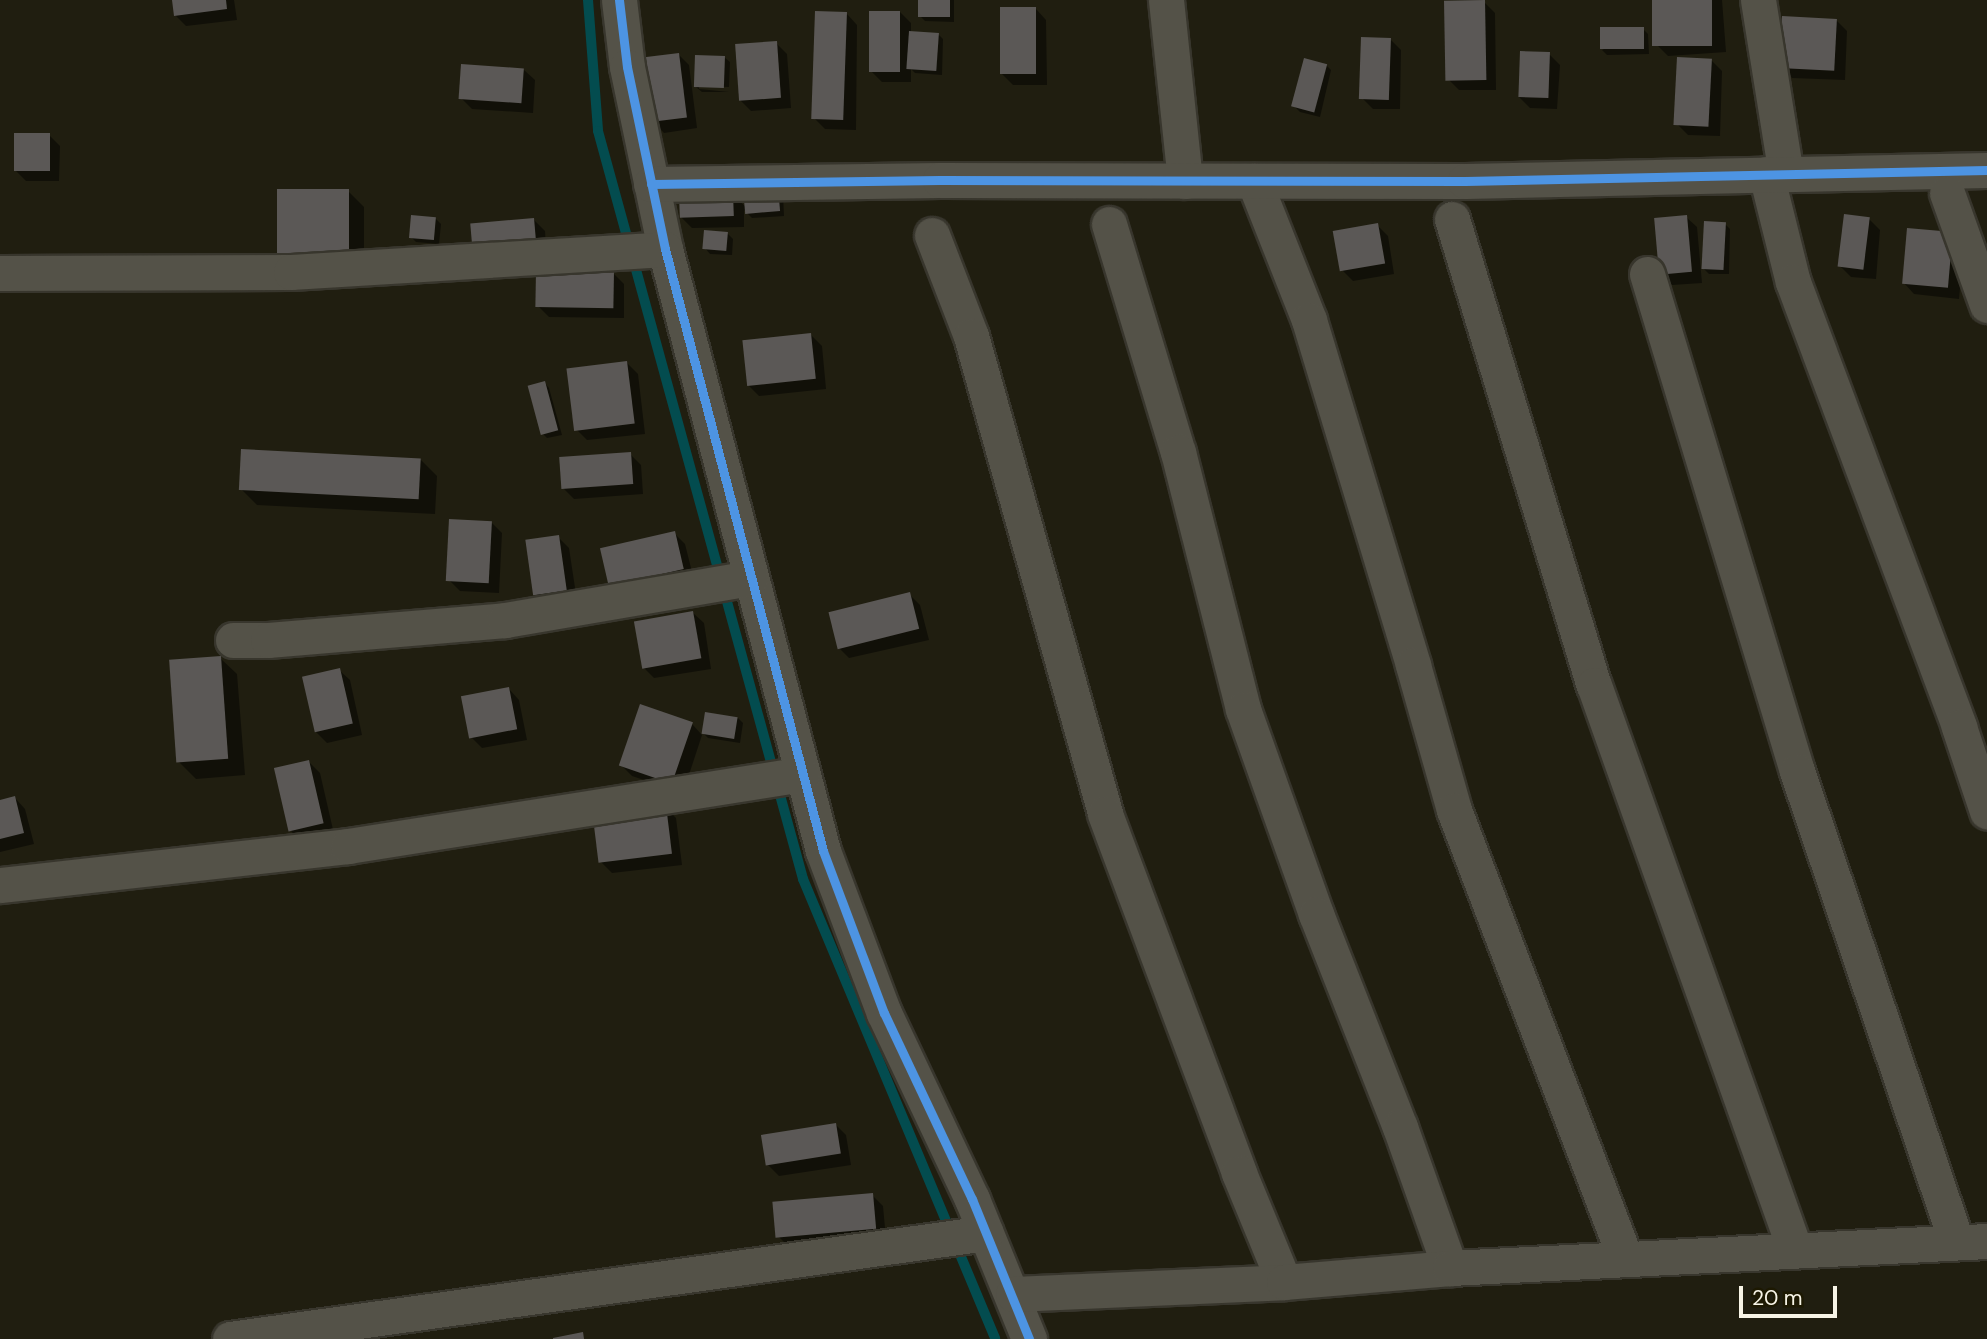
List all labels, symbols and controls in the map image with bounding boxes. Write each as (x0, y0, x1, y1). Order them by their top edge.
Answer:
scale bar (1742, 1272, 1840, 1316)
text: 20 m (1752, 1284, 1803, 1312)

